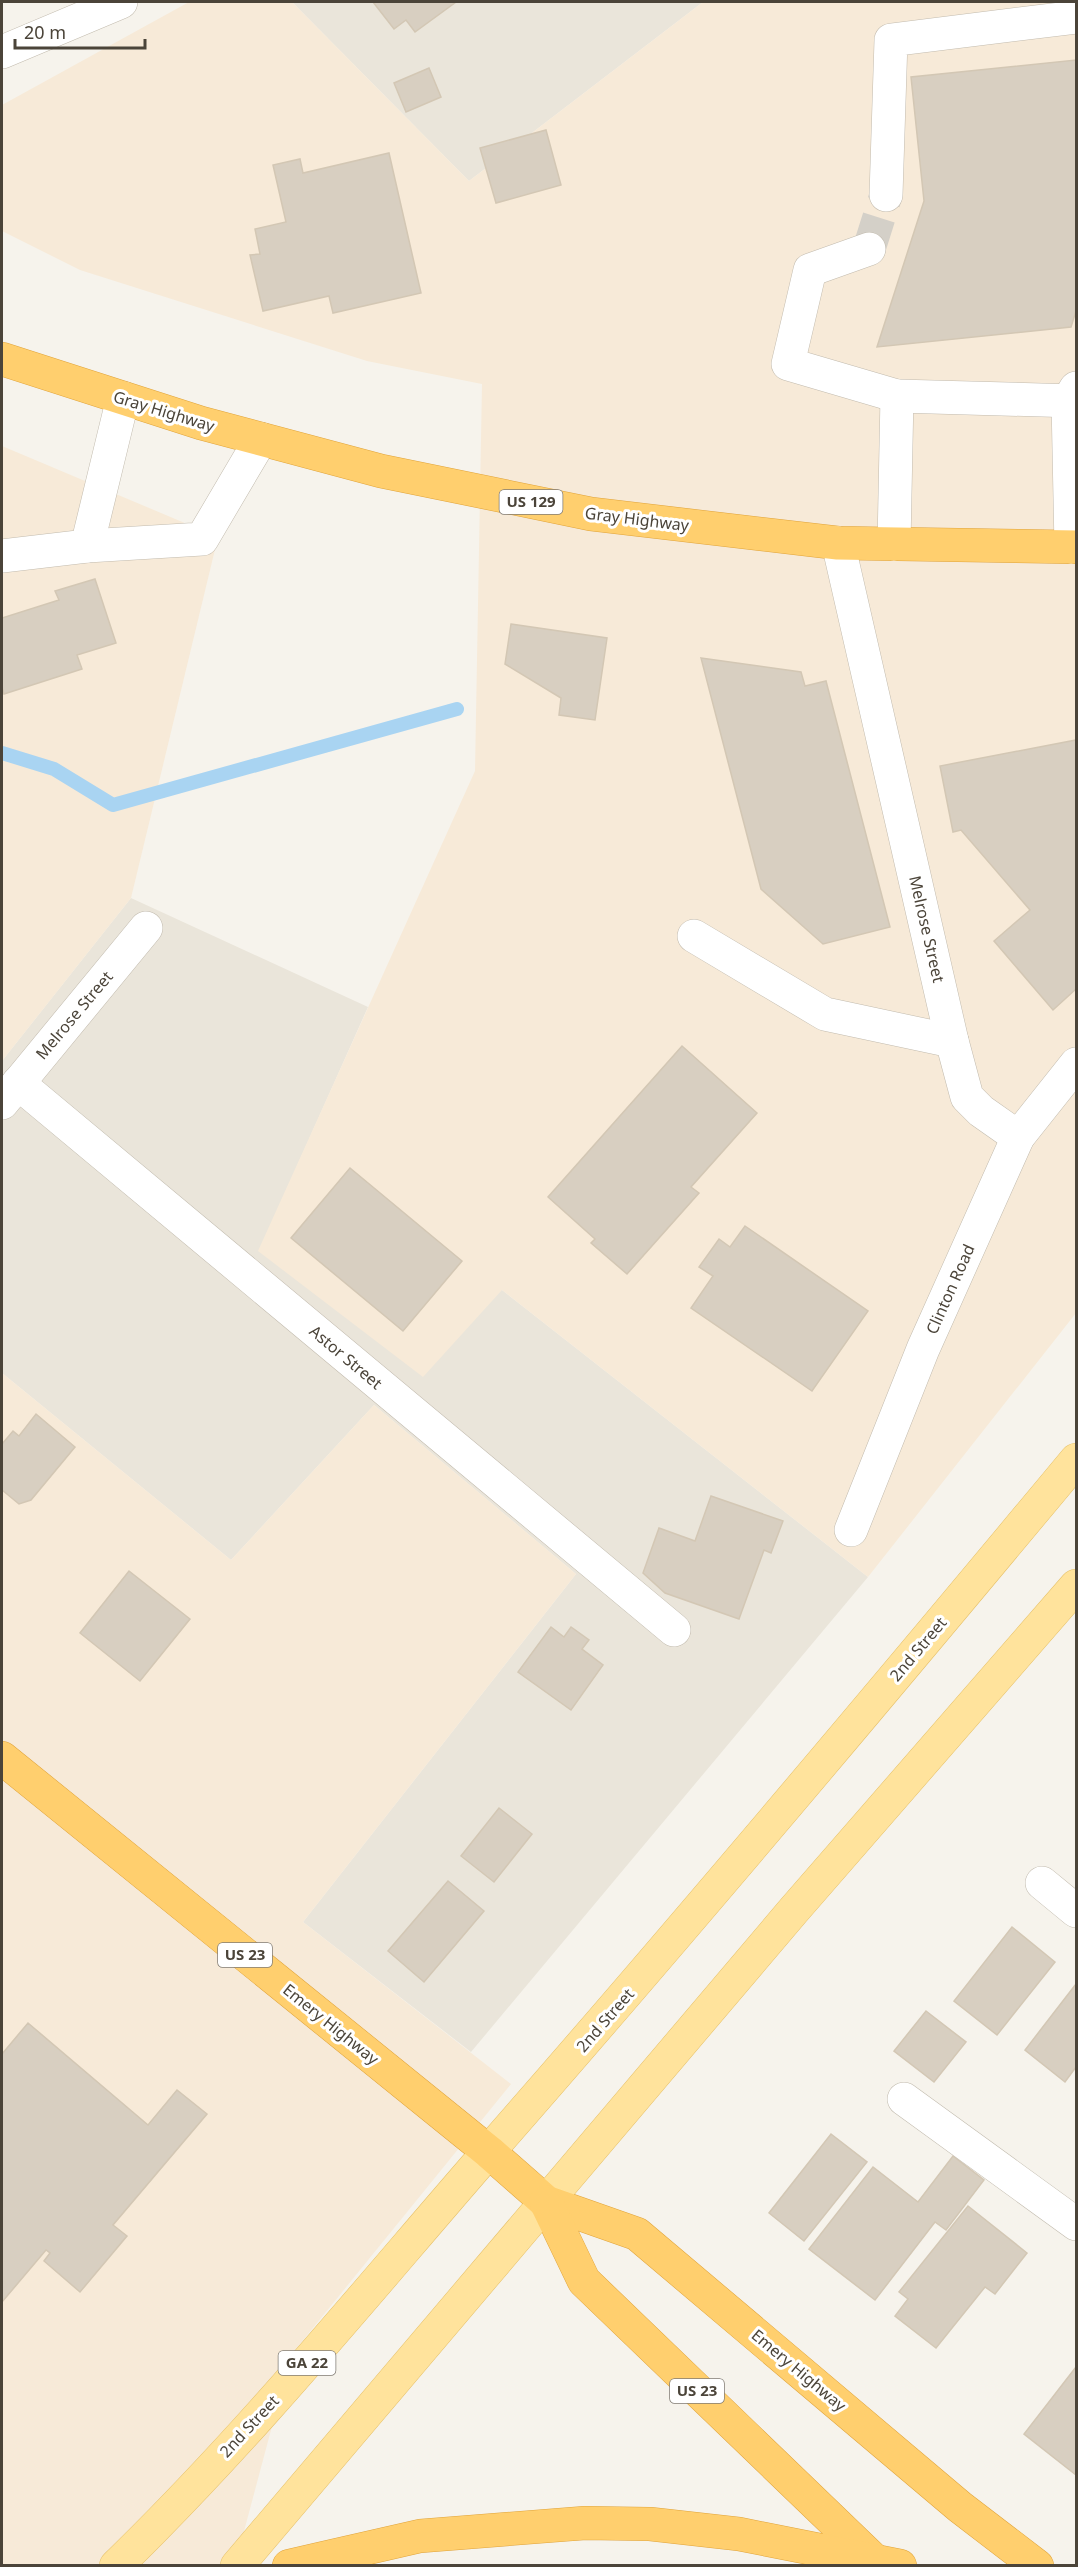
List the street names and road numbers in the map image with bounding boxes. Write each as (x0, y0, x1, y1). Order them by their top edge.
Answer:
street label: Gray Highway (111, 385, 218, 437)
road number: US 129 (500, 490, 562, 514)
street label: Gray Highway (584, 502, 691, 536)
street label: Melrose Street (904, 873, 950, 985)
street label: Melrose Street (30, 966, 118, 1064)
street label: Clinton Road (920, 1241, 980, 1337)
street label: Astor Street (305, 1320, 387, 1394)
street label: 2nd Street (885, 1612, 952, 1686)
road number: US 23 (218, 1943, 272, 1967)
street label: Emery Highway (279, 1979, 384, 2070)
street label: 2nd Street (571, 1983, 639, 2057)
street label: Emery Highway (747, 2324, 852, 2417)
road number: GA 22 (278, 2351, 336, 2375)
road number: US 23 (670, 2379, 724, 2403)
street label: 2nd Street (214, 2390, 284, 2462)

